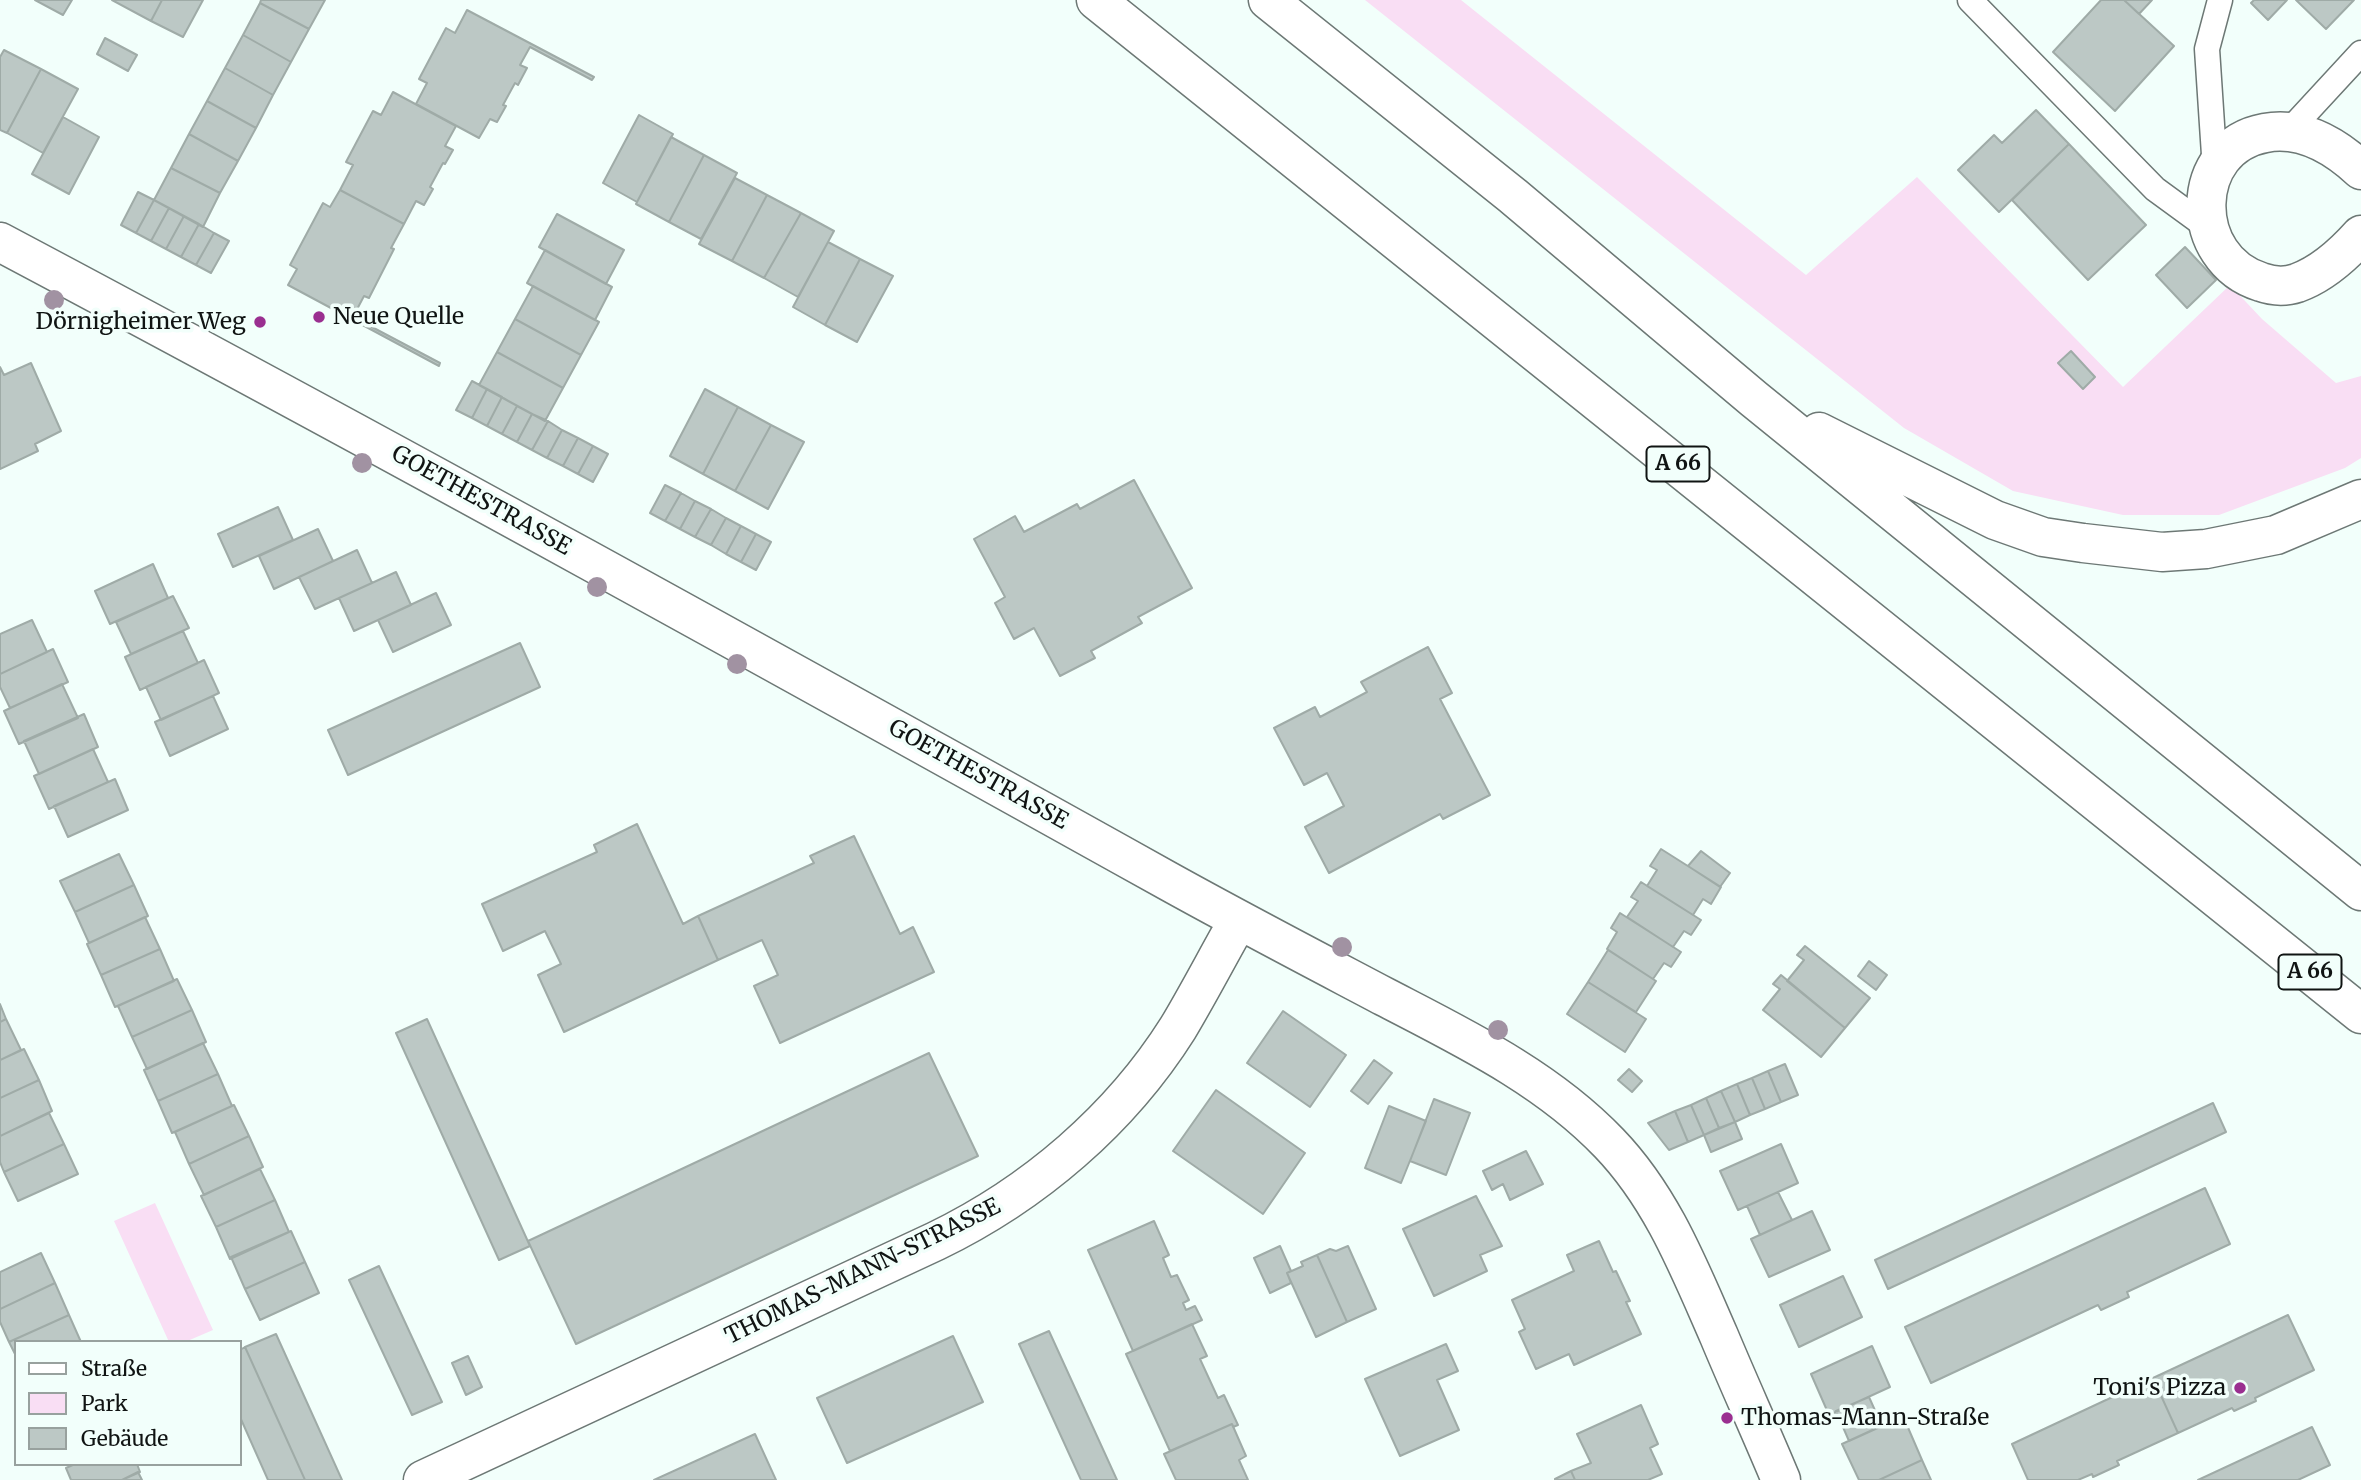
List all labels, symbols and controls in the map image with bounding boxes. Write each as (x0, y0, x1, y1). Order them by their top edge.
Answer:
place label: Neue Quelle (333, 303, 464, 331)
place label: Dörnigheimer Weg (35, 308, 246, 336)
marker: Neue Quelle (311, 309, 327, 325)
marker: Dörnigheimer Weg (252, 314, 268, 330)
street label: GOETHESTRASSE (386, 440, 576, 562)
road number: A 66 (1646, 447, 1710, 482)
street label: GOETHESTRASSE (883, 714, 1073, 836)
road number: A 66 (2278, 954, 2342, 990)
street label: THOMAS-MANN-STRASSE (721, 1193, 1005, 1351)
legend (14, 1340, 242, 1466)
text: Straße (81, 1355, 147, 1382)
place label: Toni's Pizza (2093, 1374, 2226, 1402)
marker: Toni's Pizza (2232, 1380, 2248, 1396)
text: Park (81, 1390, 128, 1417)
place label: Thomas-Mann-Straße (1741, 1404, 1989, 1432)
marker: Thomas-Mann-Straße (1719, 1410, 1735, 1426)
text: Gebäude (81, 1425, 168, 1452)

